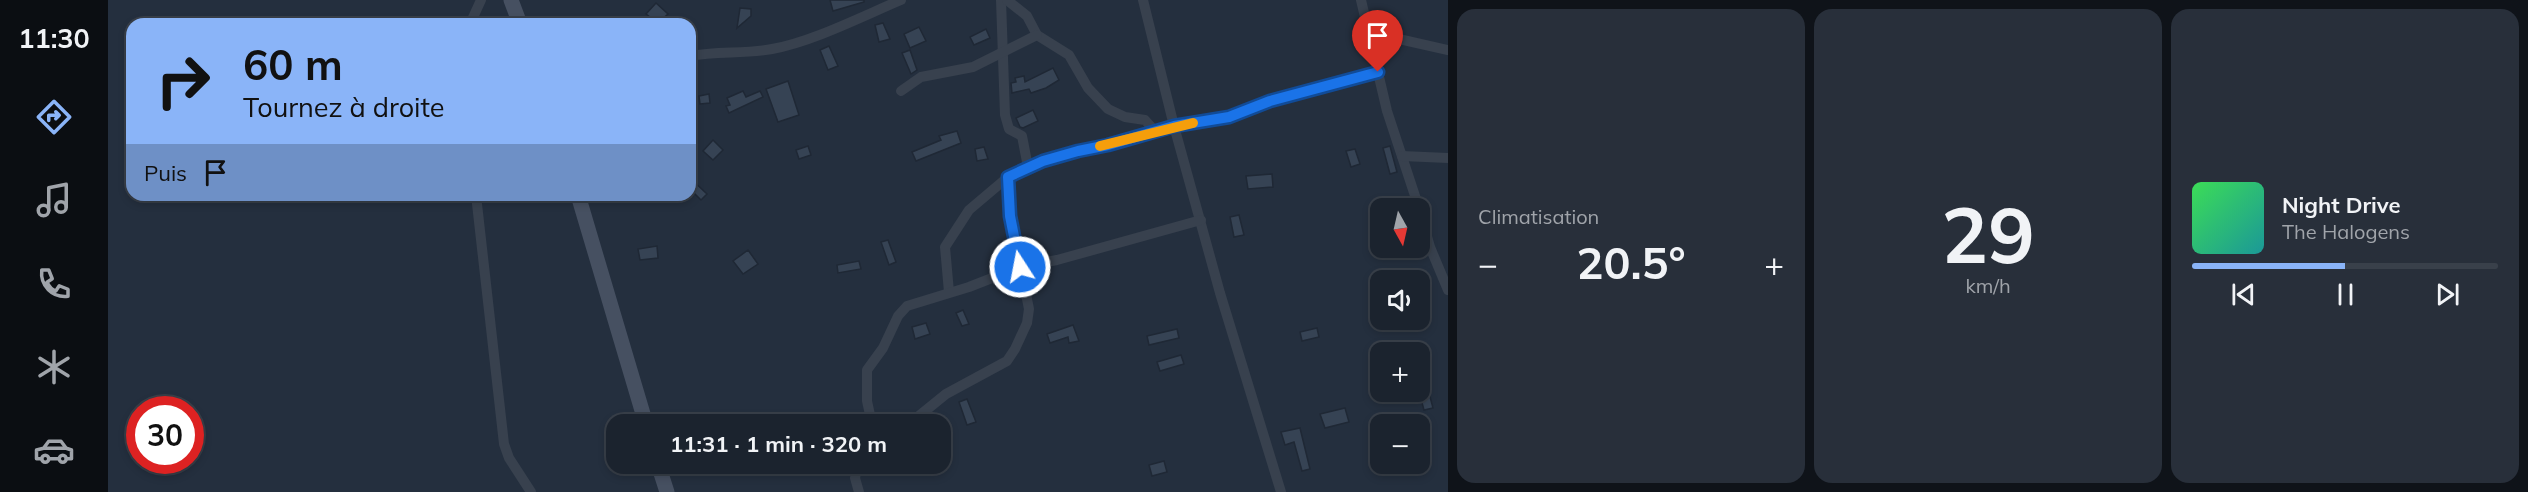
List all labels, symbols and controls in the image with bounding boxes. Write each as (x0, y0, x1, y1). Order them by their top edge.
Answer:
pin (1352, 10, 1403, 72)
icon: arrive (1361, 19, 1394, 52)
text: 11:30 (18, 21, 90, 55)
text: 60 m (243, 38, 343, 91)
icon: right (144, 42, 222, 120)
text: Tournez à droite (243, 90, 444, 124)
icon: directions (33, 96, 75, 138)
icon: arrive (199, 156, 232, 189)
text: Puis (144, 159, 187, 187)
icon: music (33, 179, 75, 221)
text: 29 (1941, 185, 2035, 283)
text: Night Drive (2282, 191, 2401, 219)
north arrow (1370, 198, 1430, 258)
map controls (1370, 198, 1430, 474)
text: Climatisation (1478, 204, 1599, 229)
text: The Halogens (2282, 219, 2410, 244)
text: 20.5° (1576, 234, 1686, 290)
position arrow (988, 235, 1052, 299)
text: − (1478, 243, 1498, 284)
text: + (1764, 243, 1784, 284)
icon: phone (33, 263, 75, 305)
button: sound (1370, 270, 1430, 330)
text: km/h (1965, 273, 2011, 298)
icon: previous (2227, 278, 2260, 311)
icon: pause (2329, 278, 2362, 311)
icon: next (2431, 278, 2464, 311)
button: + (1370, 342, 1430, 402)
icon: climate (33, 346, 75, 388)
speed limit sign: 30 (126, 396, 204, 474)
button: − (1370, 414, 1430, 474)
icon: car (33, 429, 75, 471)
text: 11:31 · 1 min · 320 m (670, 430, 887, 458)

